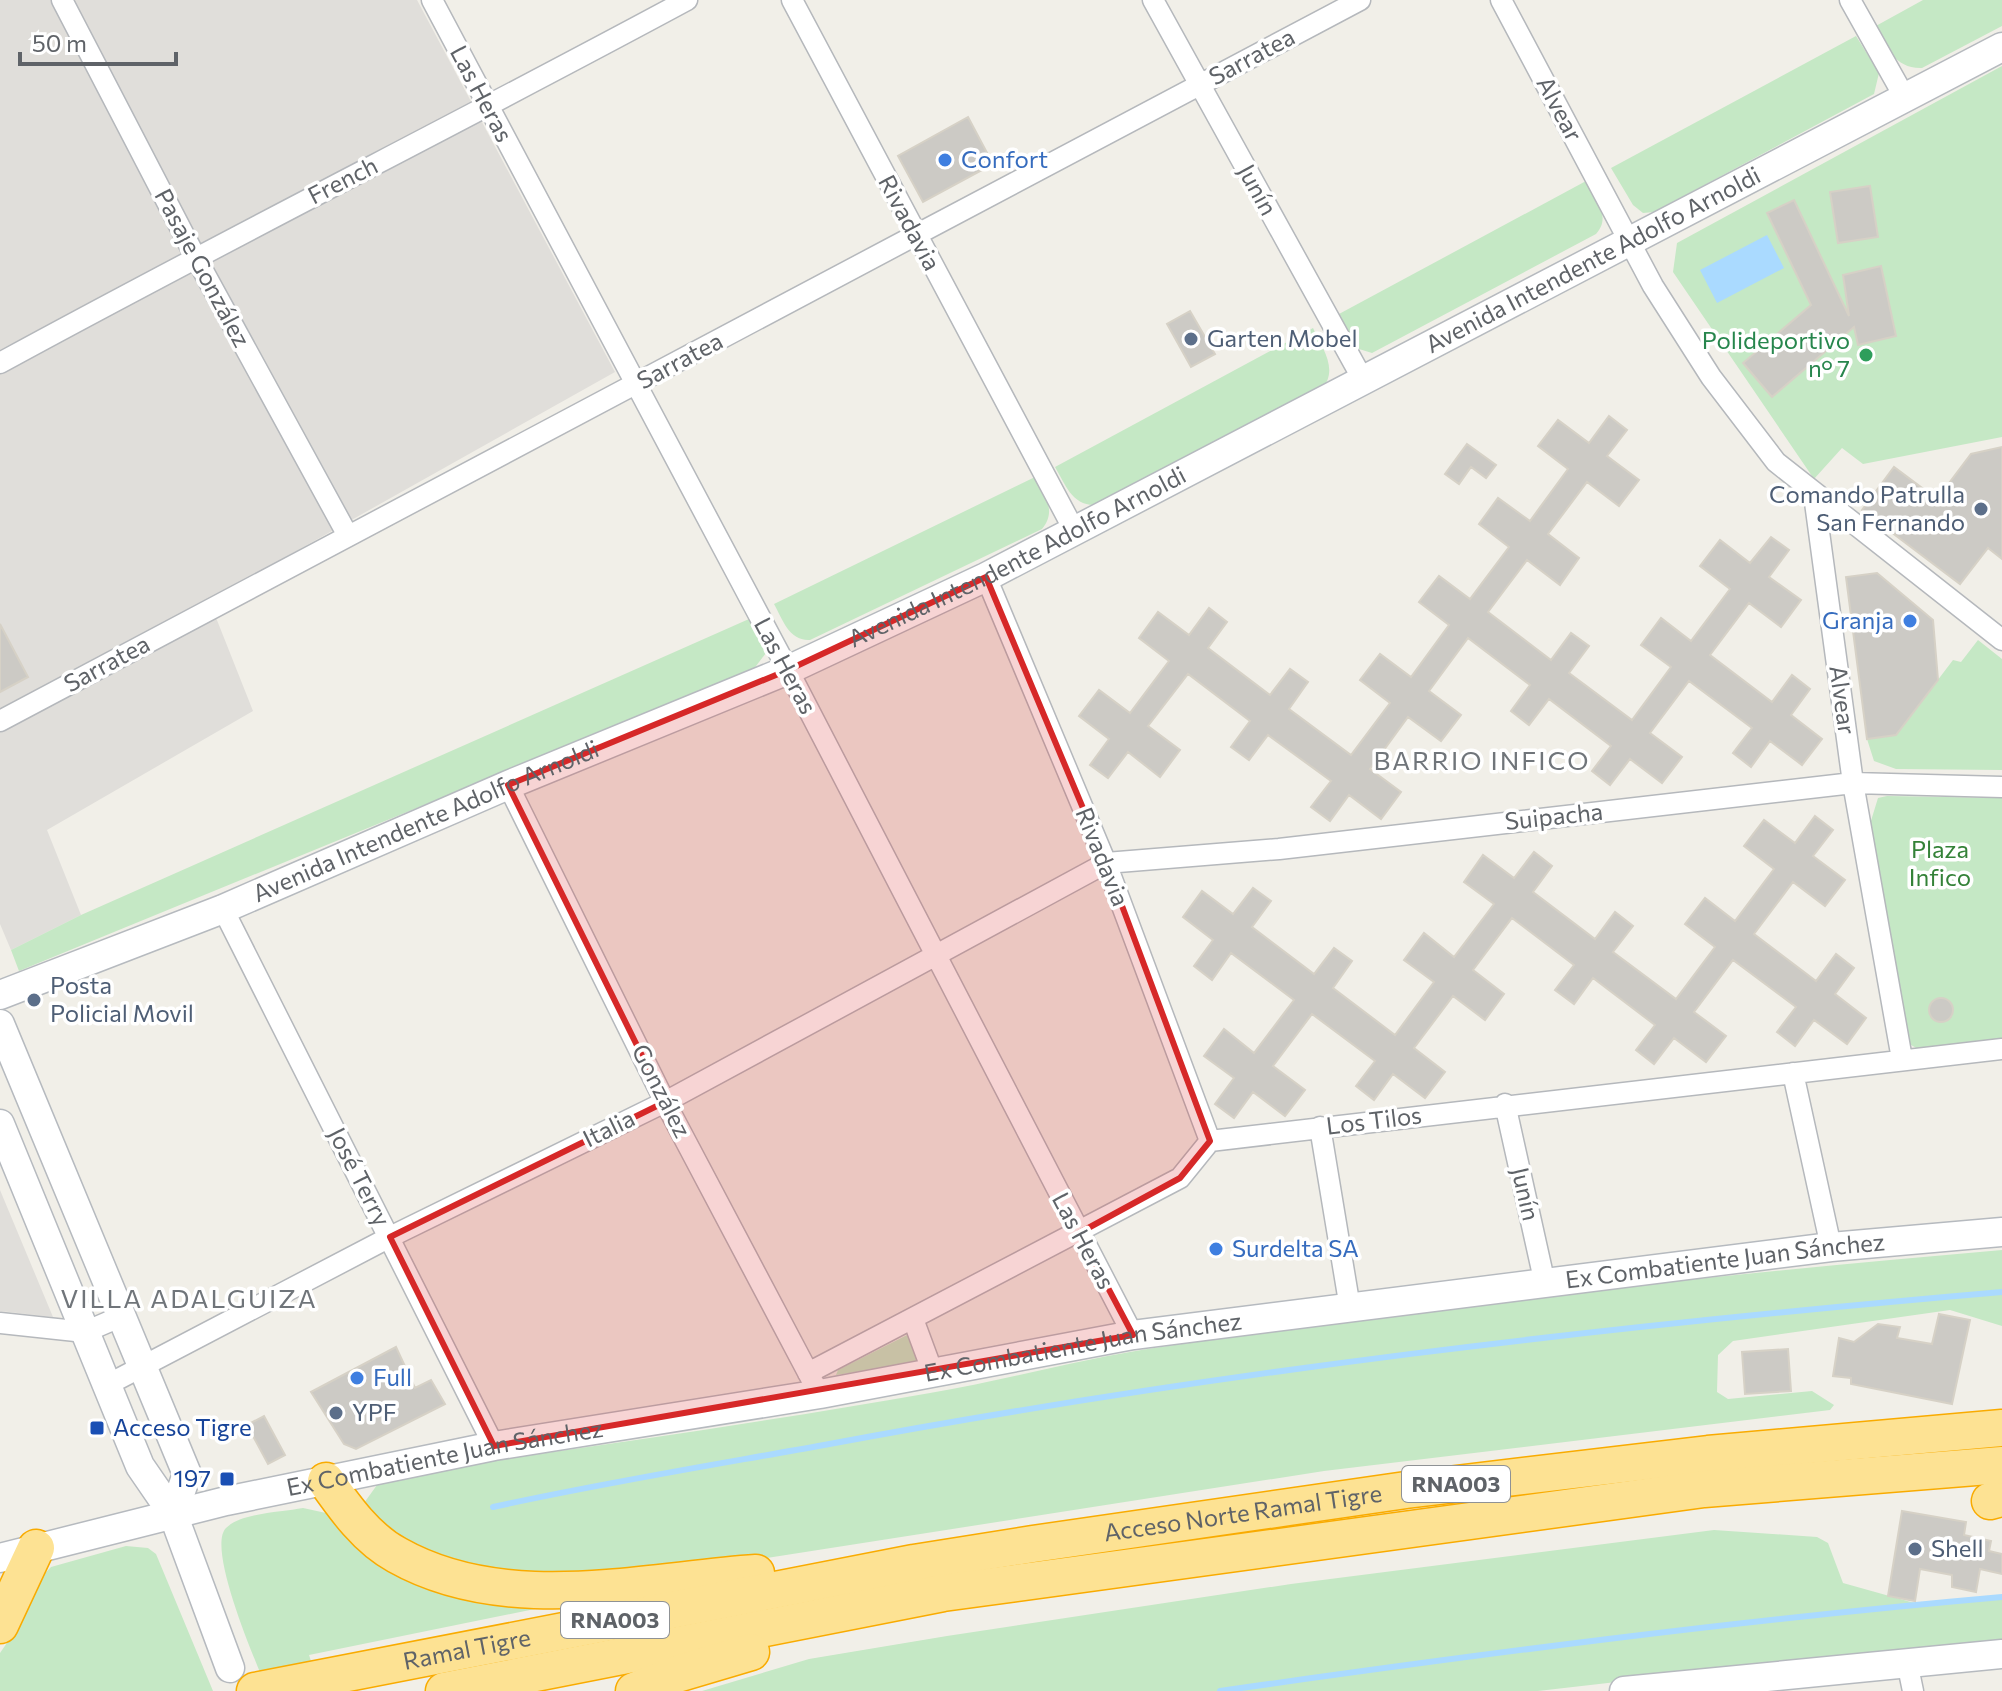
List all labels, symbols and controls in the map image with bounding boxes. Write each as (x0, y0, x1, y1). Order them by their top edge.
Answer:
scale bar (20, 16, 176, 66)
street label: Sarratea (1203, 21, 1299, 90)
text: 50 m (32, 28, 87, 57)
street label: Las Heras (445, 40, 520, 147)
street label: Alvear (1531, 71, 1590, 146)
place label: Confort (961, 144, 1048, 173)
street label: French (302, 150, 382, 210)
marker: Confort (936, 151, 954, 169)
street label: Junín (1233, 159, 1284, 220)
street label: Avenida Intendente Adolfo Arnoldi (1420, 160, 1765, 358)
street label: Rivadavia (873, 170, 948, 275)
street label: Pasaje González (149, 183, 257, 352)
place label: Garten Mobel (1207, 323, 1358, 352)
street label: Sarratea (631, 325, 727, 394)
place label: Polideportivo n° 7 (1702, 325, 1850, 382)
marker: Garten Mobel (1182, 330, 1200, 348)
marker: Polideportivo n° 7 (1857, 346, 1875, 364)
street label: Avenida Intendente Adolfo Arnoldi (843, 459, 1190, 653)
place label: Comando Patrulla San Fernando (1769, 479, 1965, 536)
marker: Comando Patrulla San Fernando (1972, 500, 1990, 518)
place label: Granja (1822, 605, 1894, 634)
street label: Las Heras (749, 612, 824, 719)
marker: Granja (1901, 612, 1919, 630)
street label: Sarratea (58, 628, 154, 697)
street label: Alvear (1824, 663, 1863, 737)
street label: Avenida Intendente Adolfo Arnoldi (248, 733, 603, 907)
district label: BARRIO INFICO (1373, 744, 1591, 775)
street label: Suipacha (1503, 796, 1604, 835)
street label: Rivadavia (1070, 803, 1136, 910)
park label: Plaza Infico (1909, 834, 1971, 891)
place label: Posta Policial Movil (50, 970, 194, 1027)
marker: Posta Policial Movil (25, 991, 43, 1009)
street label: González (627, 1039, 698, 1142)
street label: Los Tilos (1324, 1099, 1423, 1140)
street label: Italia (578, 1103, 639, 1153)
street label: José Terry (323, 1122, 398, 1231)
street label: Junín (1506, 1164, 1547, 1223)
street label: Las Heras (1047, 1187, 1122, 1294)
street label: Ex Combatiente Juan Sánchez (1564, 1226, 1886, 1293)
place label: Surdelta SA (1232, 1233, 1359, 1262)
marker: Surdelta SA (1207, 1240, 1225, 1258)
district label: VILLA ADALGUIZA (60, 1282, 318, 1313)
street label: Ex Combatiente Juan Sánchez (922, 1305, 1243, 1387)
place label: Full (373, 1362, 412, 1391)
marker: Full (348, 1369, 366, 1387)
place label: YPF (352, 1397, 396, 1426)
marker: YPF (327, 1404, 345, 1422)
place label: Acceso Tigre (113, 1412, 252, 1441)
street label: Ex Combatiente Juan Sánchez (284, 1413, 605, 1501)
marker: Acceso Tigre (88, 1419, 106, 1437)
place label: 197 (174, 1463, 211, 1492)
road number: RNA003 (1402, 1466, 1510, 1502)
marker: 197 (218, 1470, 236, 1488)
street label: Acceso Norte Ramal Tigre (1102, 1478, 1384, 1547)
place label: Shell (1931, 1533, 1984, 1562)
marker: Shell (1906, 1540, 1924, 1558)
road number: RNA003 (561, 1602, 669, 1638)
street label: Ramal Tigre (401, 1622, 533, 1675)

